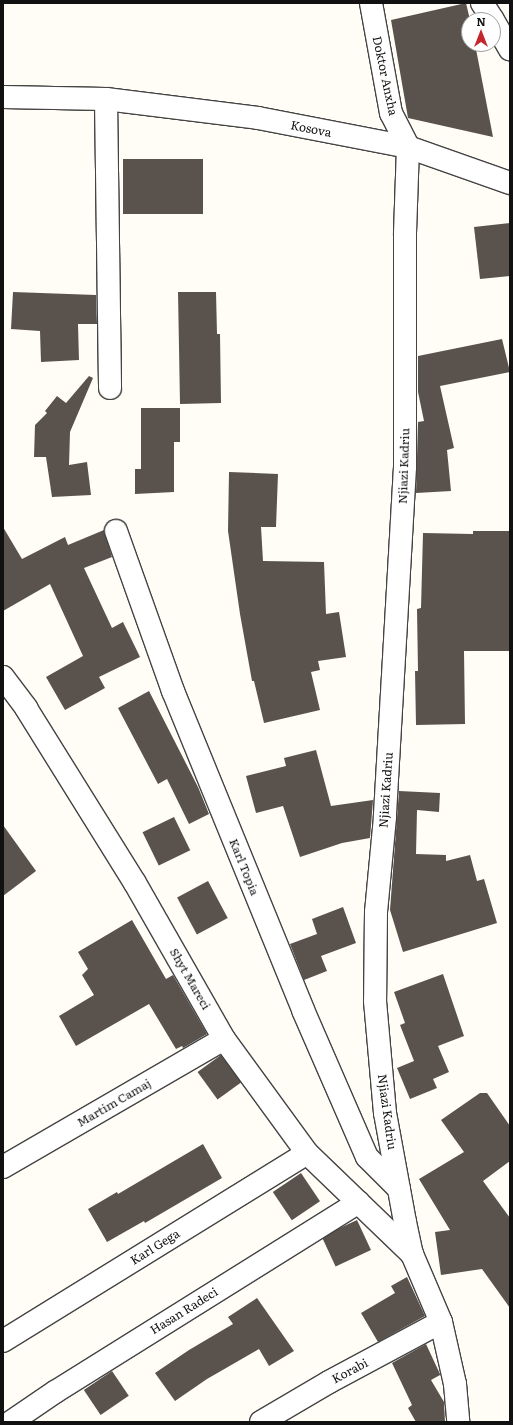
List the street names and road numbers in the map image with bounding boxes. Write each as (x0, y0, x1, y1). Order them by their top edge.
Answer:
street label: Doktor Anxha (370, 35, 400, 117)
street label: Kosova (289, 118, 333, 140)
street label: Njiazi Kadriu (395, 428, 413, 504)
street label: Njiazi Kadriu (376, 752, 396, 828)
street label: Karl Topia (226, 837, 262, 897)
street label: Shyt Mareci (167, 946, 213, 1012)
street label: Njiazi Kadriu (375, 1073, 399, 1151)
street label: Martim Camaj (74, 1076, 154, 1130)
street label: Karl Gega (128, 1226, 182, 1268)
street label: Hasan Radeci (148, 1285, 220, 1337)
street label: Korabi (329, 1356, 371, 1386)

